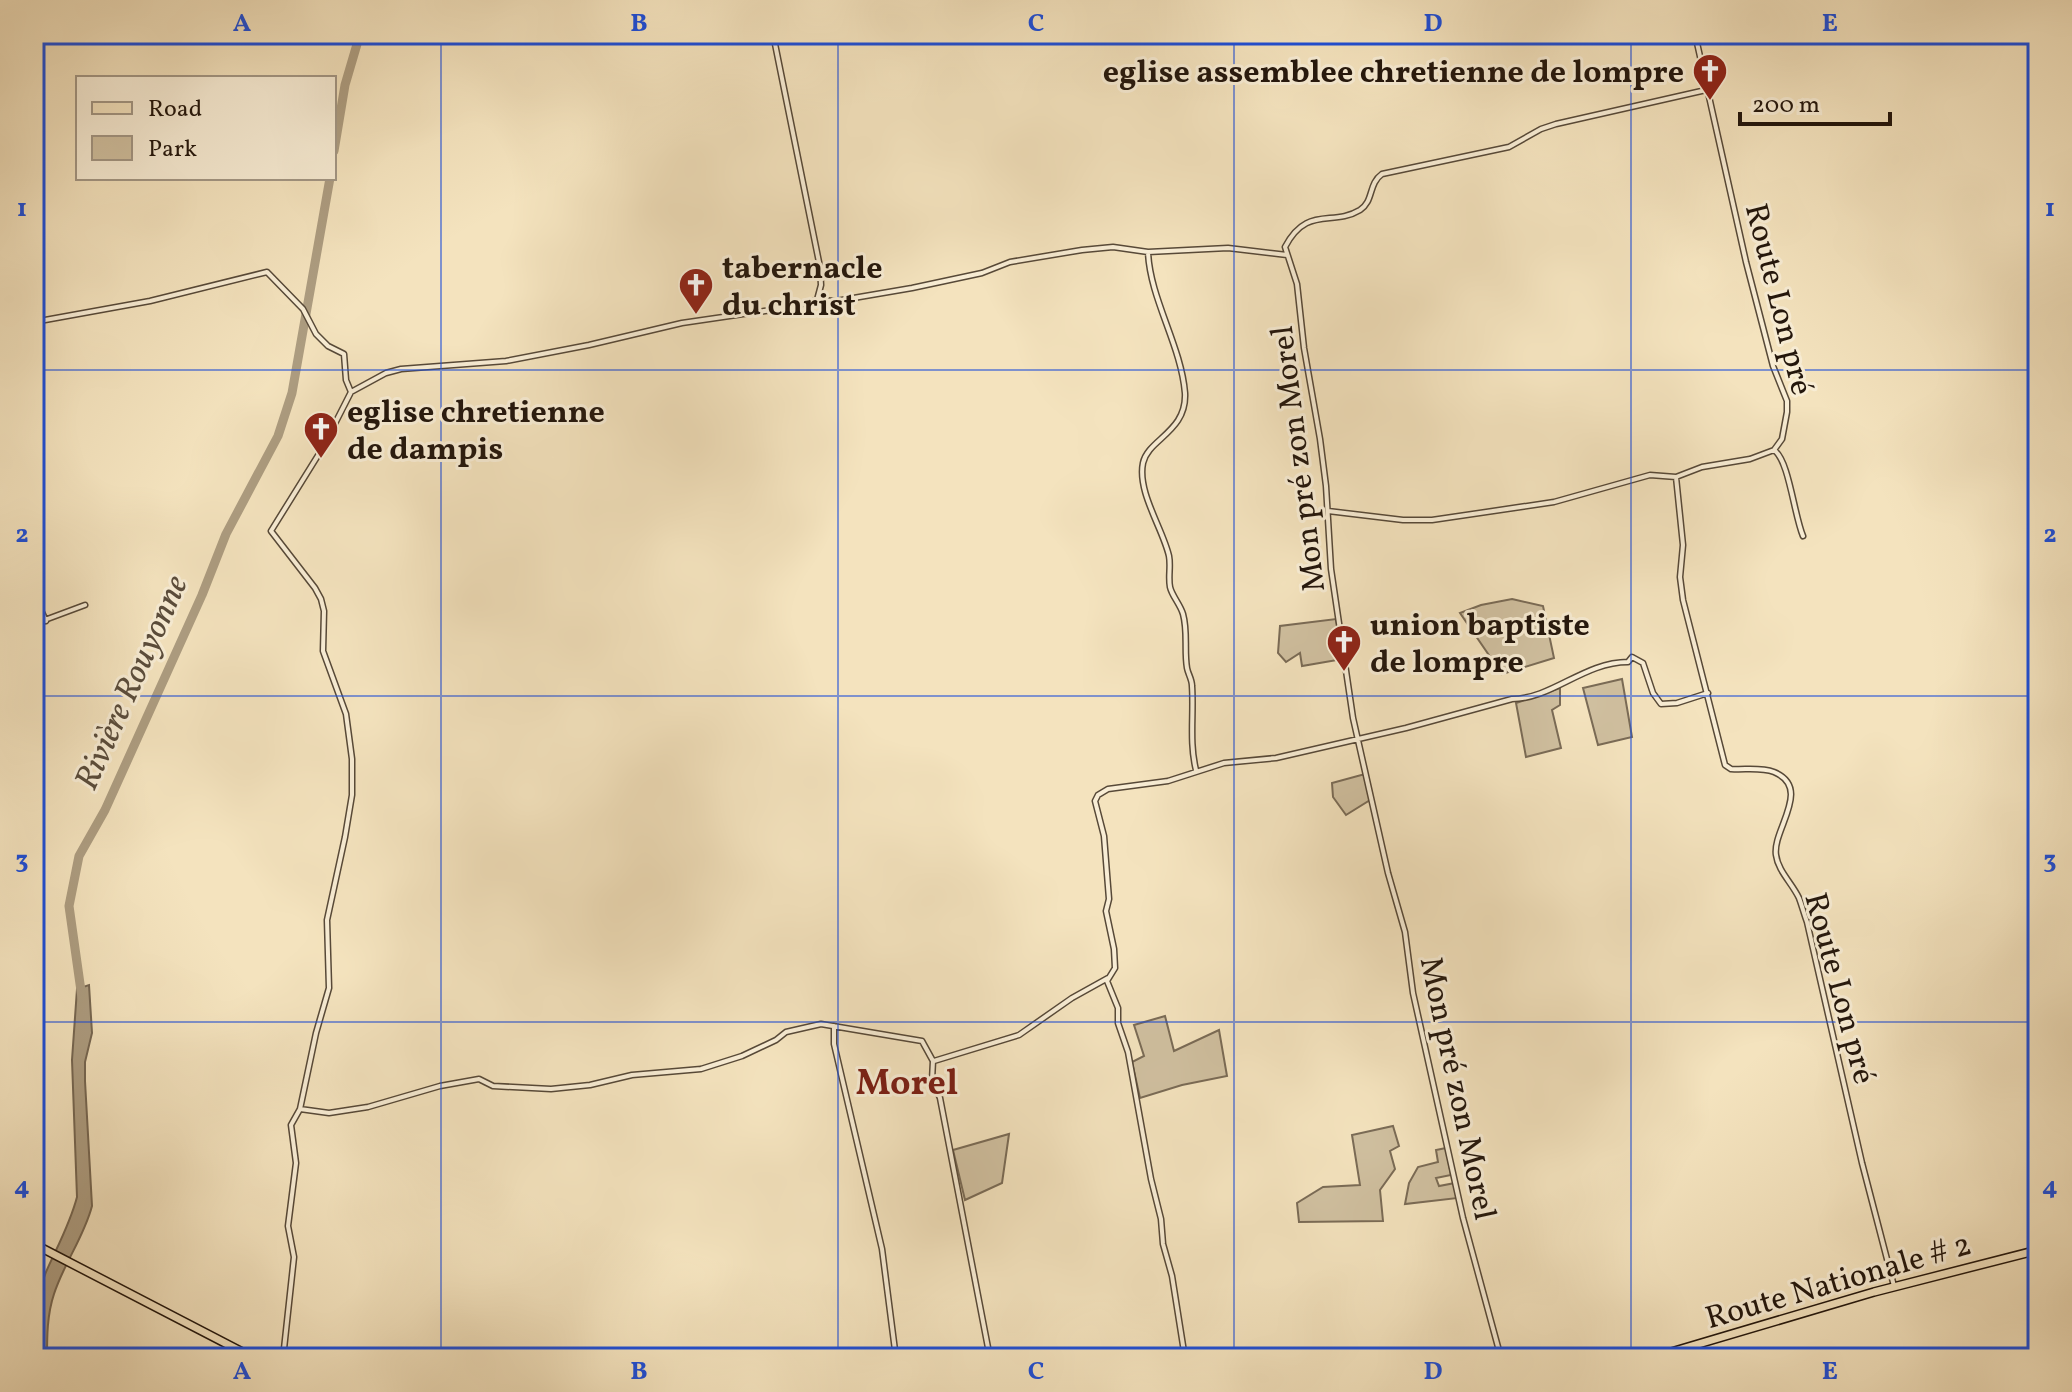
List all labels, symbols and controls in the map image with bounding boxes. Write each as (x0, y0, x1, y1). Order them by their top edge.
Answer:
text: A (233, 6, 252, 42)
text: B (630, 6, 648, 42)
text: C (1028, 6, 1044, 42)
text: D (1423, 6, 1443, 42)
text: E (1822, 6, 1838, 42)
place label: eglise assemblee chretienne de lompre (1103, 52, 1684, 96)
church icon: eglise assemblee chretienne de lompre (1691, 52, 1729, 102)
legend (76, 76, 336, 180)
scale bar (1740, 76, 1890, 126)
text: 200 m (1752, 89, 1820, 123)
text: Road (148, 93, 202, 127)
text: Park (148, 133, 197, 167)
text: 1 (17, 191, 27, 227)
text: 1 (2045, 191, 2055, 227)
street label: Route Lon pré (1732, 199, 1822, 400)
place label: tabernacle du christ (722, 248, 883, 329)
church icon: tabernacle du christ (677, 266, 715, 316)
street label: Mon pré zon Morel (1262, 323, 1338, 594)
place label: eglise chretienne de dampis (347, 392, 605, 473)
church icon: eglise chretienne de dampis (302, 410, 340, 460)
text: 2 (15, 517, 29, 553)
text: 2 (2043, 517, 2057, 553)
water label: Rivière Rouyonne (65, 568, 202, 798)
place label: union baptiste de lompre (1370, 605, 1590, 686)
church icon: union baptiste de lompre (1325, 623, 1363, 673)
text: 3 (15, 843, 29, 879)
text: 3 (2043, 843, 2057, 879)
street label: Route Lon pré (1791, 888, 1885, 1089)
street label: Mon pré zon Morel (1407, 953, 1505, 1224)
district label: Morel (856, 1060, 958, 1110)
text: 4 (14, 1169, 30, 1205)
text: 4 (2042, 1169, 2058, 1205)
street label: Route Nationale # 2 (1701, 1224, 1977, 1342)
text: A (233, 1354, 252, 1390)
text: B (630, 1354, 648, 1390)
text: C (1028, 1354, 1044, 1390)
text: D (1423, 1354, 1443, 1390)
text: E (1822, 1354, 1838, 1390)

